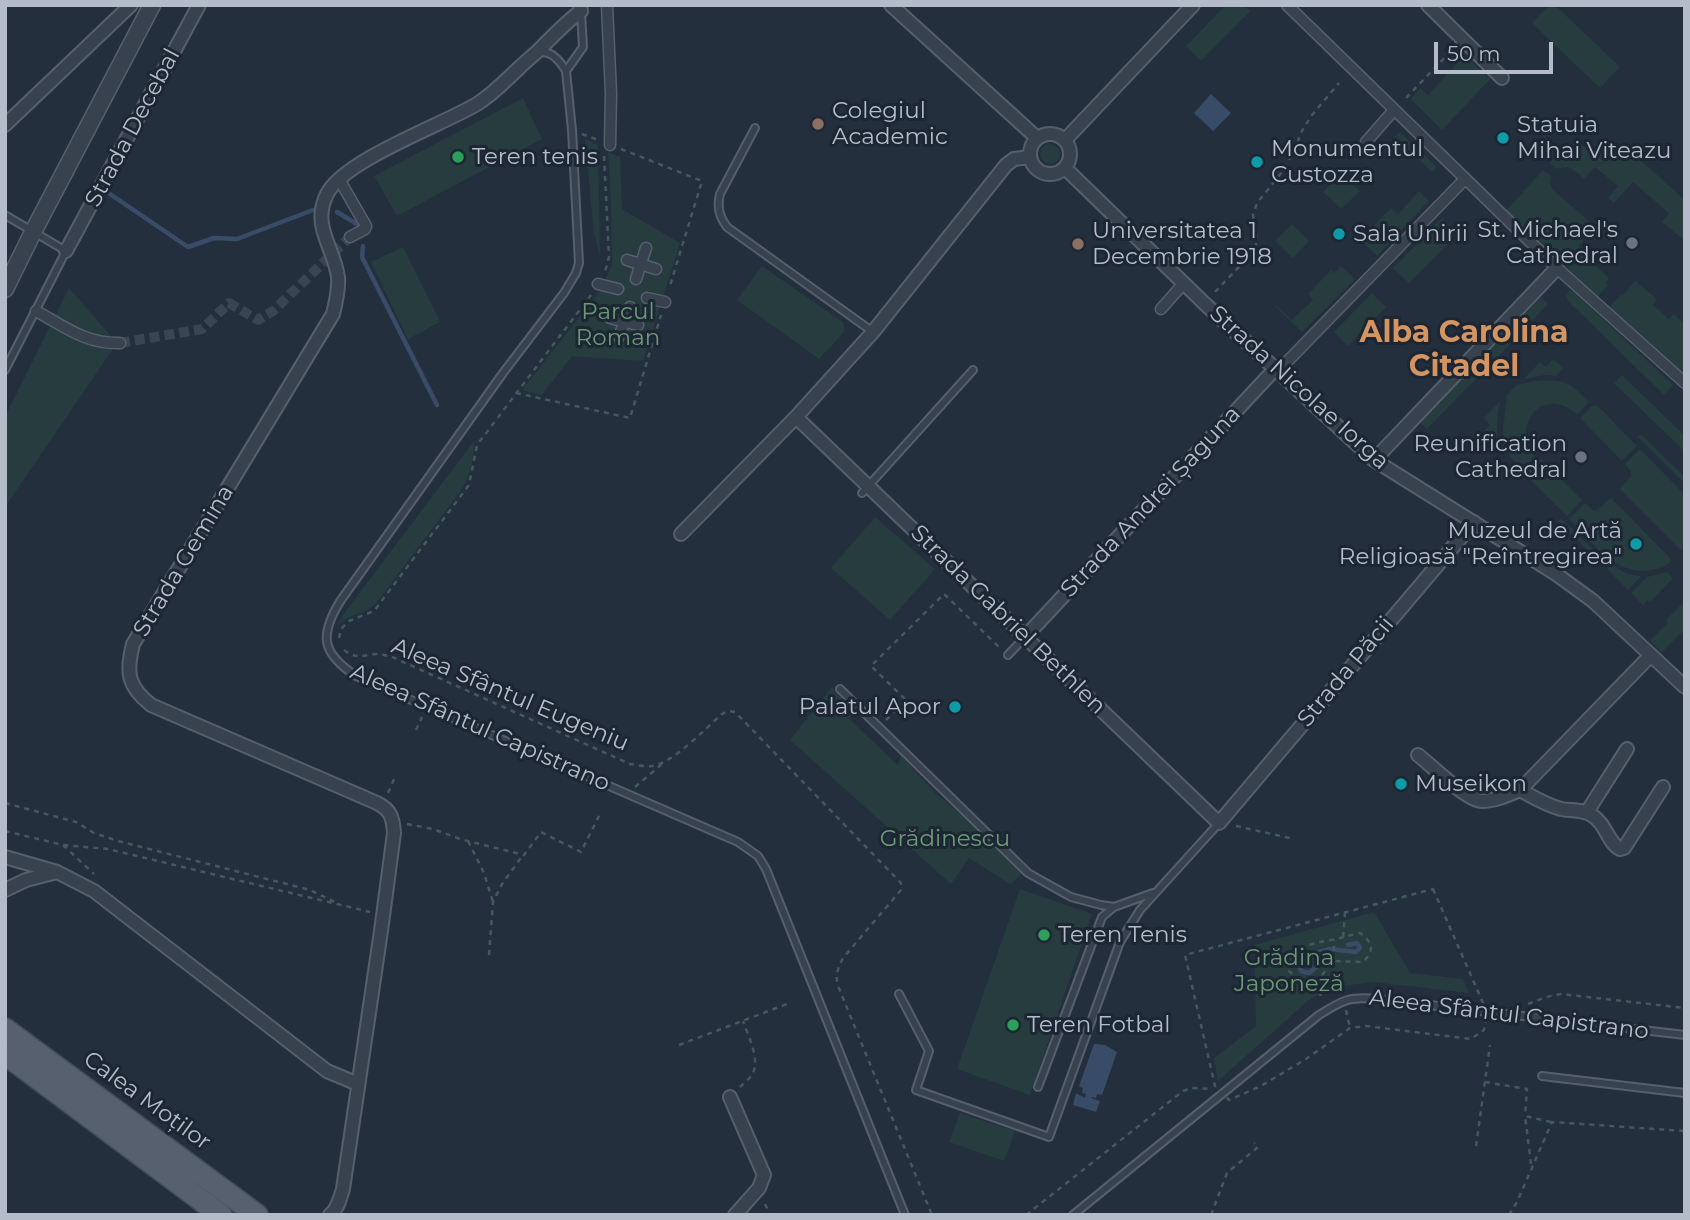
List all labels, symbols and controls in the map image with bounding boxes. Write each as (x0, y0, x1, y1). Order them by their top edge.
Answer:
scale bar (1438, 28, 1557, 72)
text: 50 m (1447, 41, 1501, 66)
street label: Strada Decebal (80, 44, 186, 212)
place label: Colegiul Academic (832, 97, 948, 151)
place label: Statuia Mihai Viteazu (1517, 111, 1671, 165)
marker: Colegiul Academic (810, 116, 826, 132)
marker: Statuia Mihai Viteazu (1495, 130, 1511, 146)
place label: Monumentul Custozza (1271, 135, 1423, 189)
place label: Teren tenis (472, 143, 598, 171)
marker: Teren tenis (450, 149, 466, 165)
marker: Monumentul Custozza (1249, 154, 1265, 170)
place label: St. Michael's Cathedral (1477, 216, 1618, 270)
place label: Universitatea 1 Decembrie 1918 (1092, 217, 1272, 271)
place label: Sala Unirii (1353, 220, 1468, 248)
marker: Sala Unirii (1331, 226, 1347, 242)
marker: St. Michael's Cathedral (1624, 235, 1640, 251)
marker: Universitatea 1 Decembrie 1918 (1070, 236, 1086, 252)
park label: Parcul Roman (576, 298, 660, 352)
street label: Strada Nicolae Iorga (1204, 300, 1394, 476)
district label: Alba Carolina Citadel (1359, 315, 1569, 386)
street label: Strada Andrei Șaguna (1055, 401, 1247, 603)
place label: Reunification Cathedral (1413, 430, 1567, 484)
marker: Reunification Cathedral (1573, 449, 1589, 465)
street label: Strada Gemina (128, 480, 240, 642)
place label: Muzeul de Artă Religioasă "Reîntregirea" (1339, 517, 1622, 571)
street label: Strada Gabriel Bethlen (905, 520, 1111, 720)
marker: Muzeul de Artă Religioasă "Reîntregirea" (1628, 536, 1644, 552)
street label: Strada Păcii (1292, 611, 1400, 733)
street label: Aleea Sfântul Eugeniu (387, 632, 633, 758)
street label: Aleea Sfântul Capistrano (346, 658, 614, 798)
place label: Palatul Apor (799, 693, 941, 721)
marker: Palatul Apor (947, 699, 963, 715)
place label: Museikon (1415, 770, 1527, 798)
marker: Museikon (1393, 776, 1409, 792)
park label: Grădinescu (880, 825, 1010, 853)
place label: Teren Tenis (1058, 921, 1187, 949)
marker: Teren Tenis (1036, 927, 1052, 943)
park label: Grădina Japoneză (1234, 944, 1344, 998)
street label: Aleea Sfântul Capistrano (1368, 984, 1650, 1046)
place label: Teren Fotbal (1027, 1011, 1170, 1039)
marker: Teren Fotbal (1005, 1017, 1021, 1033)
street label: Calea Moților (78, 1046, 216, 1156)

